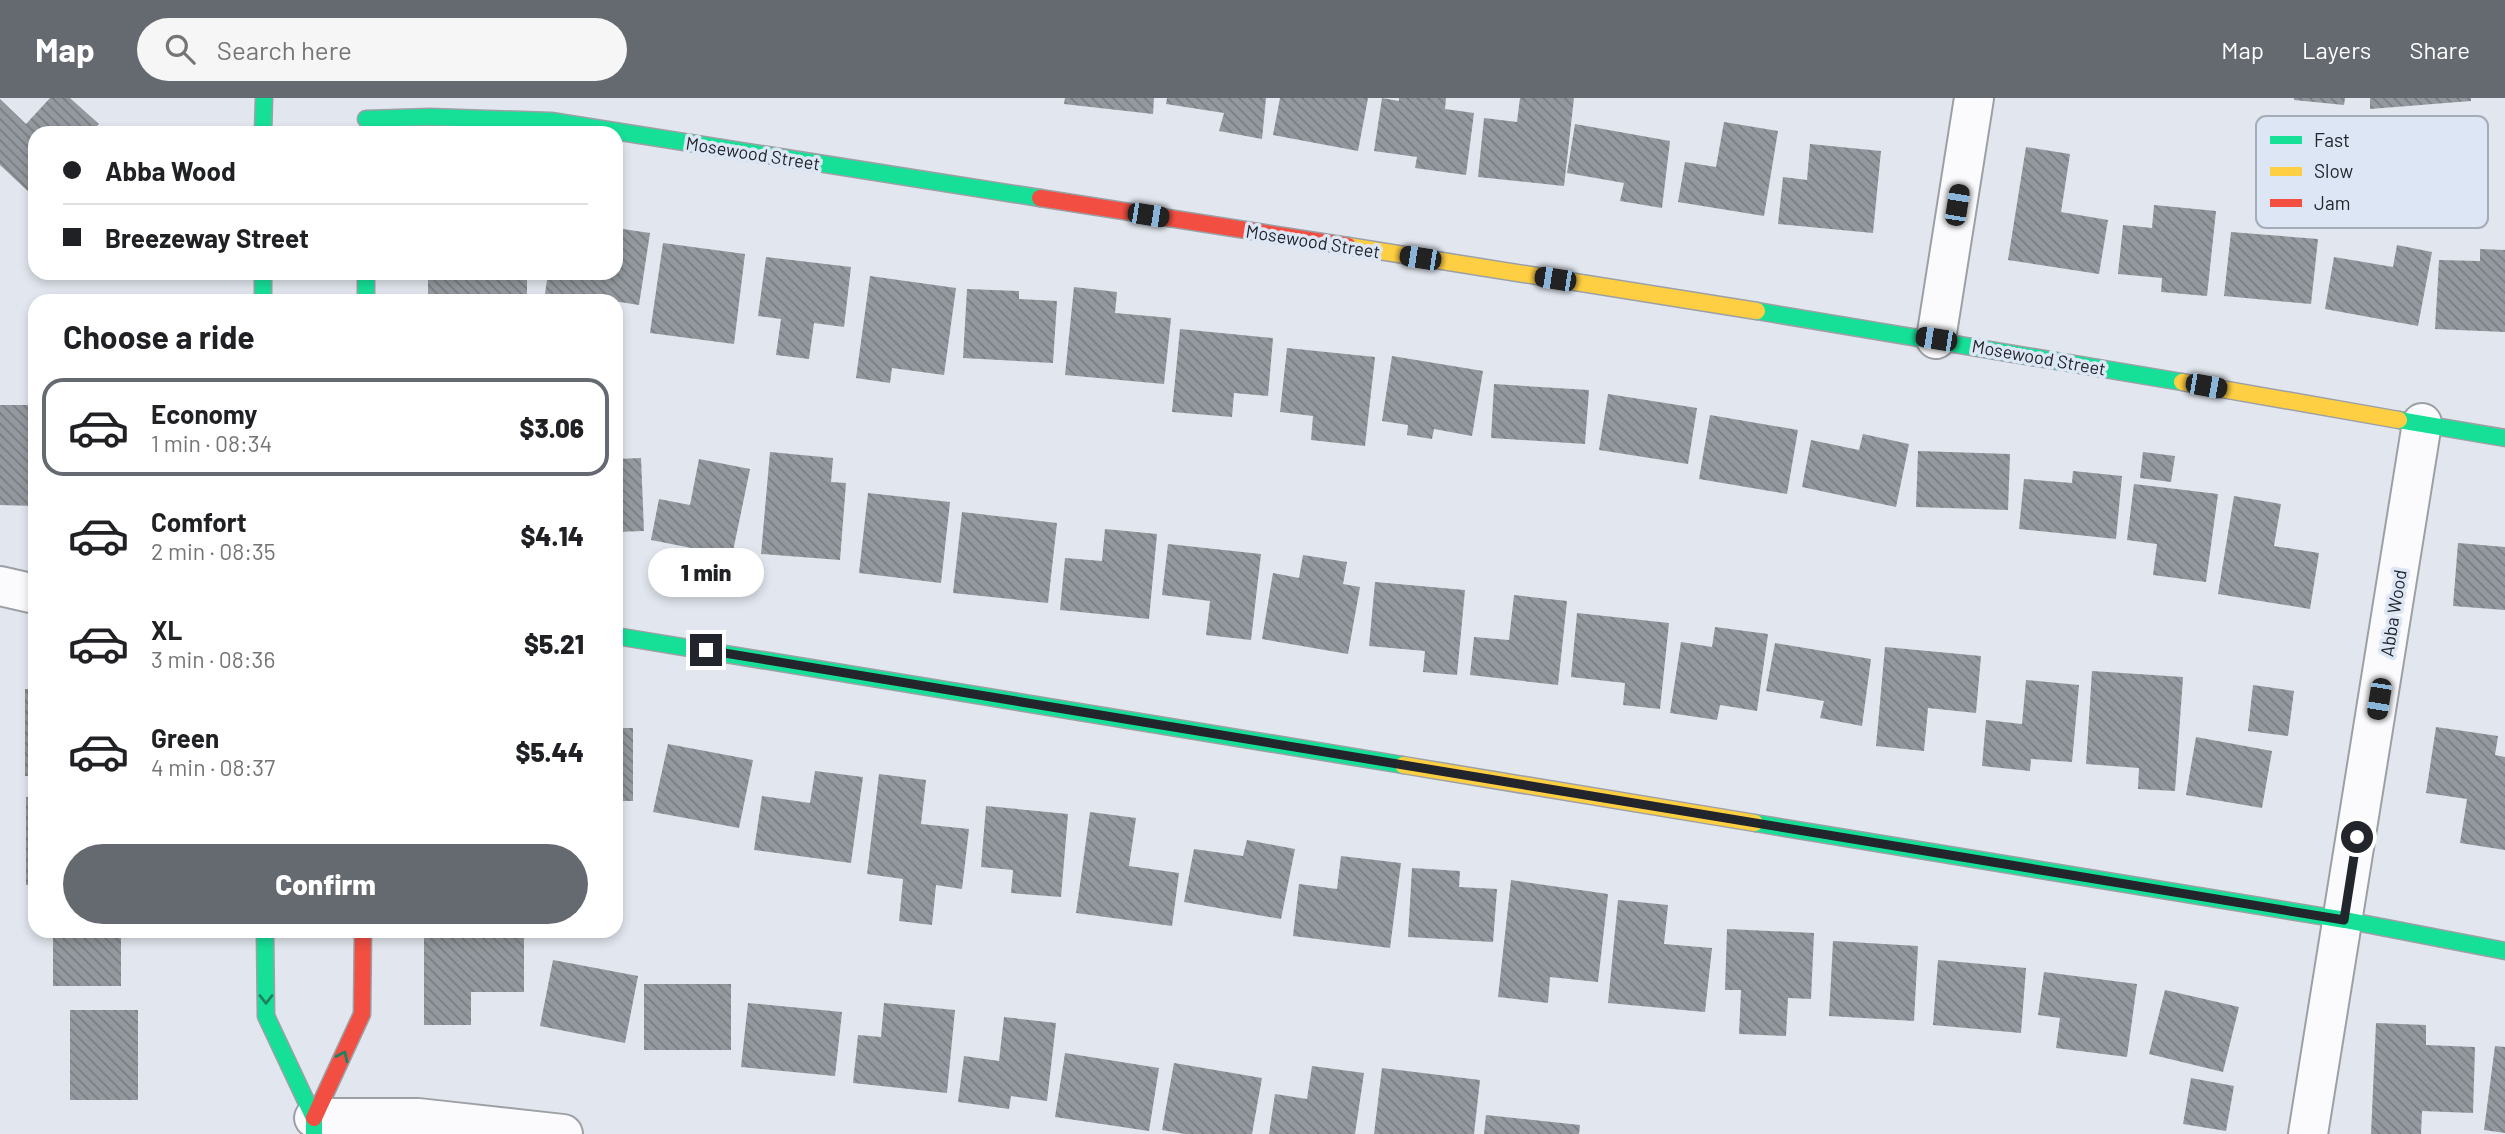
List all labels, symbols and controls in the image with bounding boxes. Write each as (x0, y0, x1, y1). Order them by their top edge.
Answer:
search box (137, 18, 627, 81)
text: Map (35, 29, 95, 69)
icon: search (161, 30, 199, 68)
text: Search here (217, 34, 352, 65)
text: Map (2221, 35, 2264, 64)
text: Layers (2302, 35, 2371, 64)
text: Share (2409, 35, 2470, 64)
legend (2256, 116, 2488, 228)
text: Fast (2314, 128, 2350, 151)
street label: Mosewood Street (684, 132, 822, 174)
text: Abba Wood (105, 155, 236, 186)
text: Slow (2314, 159, 2353, 182)
car (1944, 183, 1971, 227)
text: Jam (2314, 191, 2350, 214)
car (1126, 201, 1171, 229)
street label: Mosewood Street (1244, 220, 1382, 262)
text: Breezeway Street (105, 222, 309, 253)
car (1398, 244, 1443, 272)
car (1533, 265, 1578, 293)
text: Choose a ride (63, 317, 255, 355)
car (1914, 325, 1959, 353)
street label: Mosewood Street (1970, 334, 2108, 380)
car (2184, 372, 2229, 400)
icon: car (67, 396, 130, 459)
text: Economy (151, 398, 257, 429)
text: $3.06 (519, 412, 584, 443)
text: 1 min · 08:34 (151, 429, 272, 457)
icon: car (67, 504, 130, 567)
text: Comfort (151, 506, 247, 537)
text: $4.14 (520, 520, 584, 551)
text: 2 min · 08:35 (151, 537, 276, 565)
callout: 1 min (648, 548, 764, 598)
text: 1 min (681, 558, 731, 586)
street label: Abba Wood (2375, 568, 2411, 658)
icon: car (67, 612, 130, 675)
text: XL (151, 614, 182, 645)
text: $5.21 (524, 628, 584, 659)
route end (690, 634, 722, 666)
text: 3 min · 08:36 (151, 645, 275, 673)
car (2366, 677, 2393, 721)
icon: car (67, 720, 130, 783)
text: Green (151, 722, 219, 753)
text: $5.44 (515, 736, 584, 767)
text: 4 min · 08:37 (151, 753, 275, 781)
route start (2341, 821, 2373, 853)
button: Confirm (63, 844, 588, 924)
one-way arrow (258, 994, 274, 1005)
one-way arrow (335, 1051, 349, 1063)

